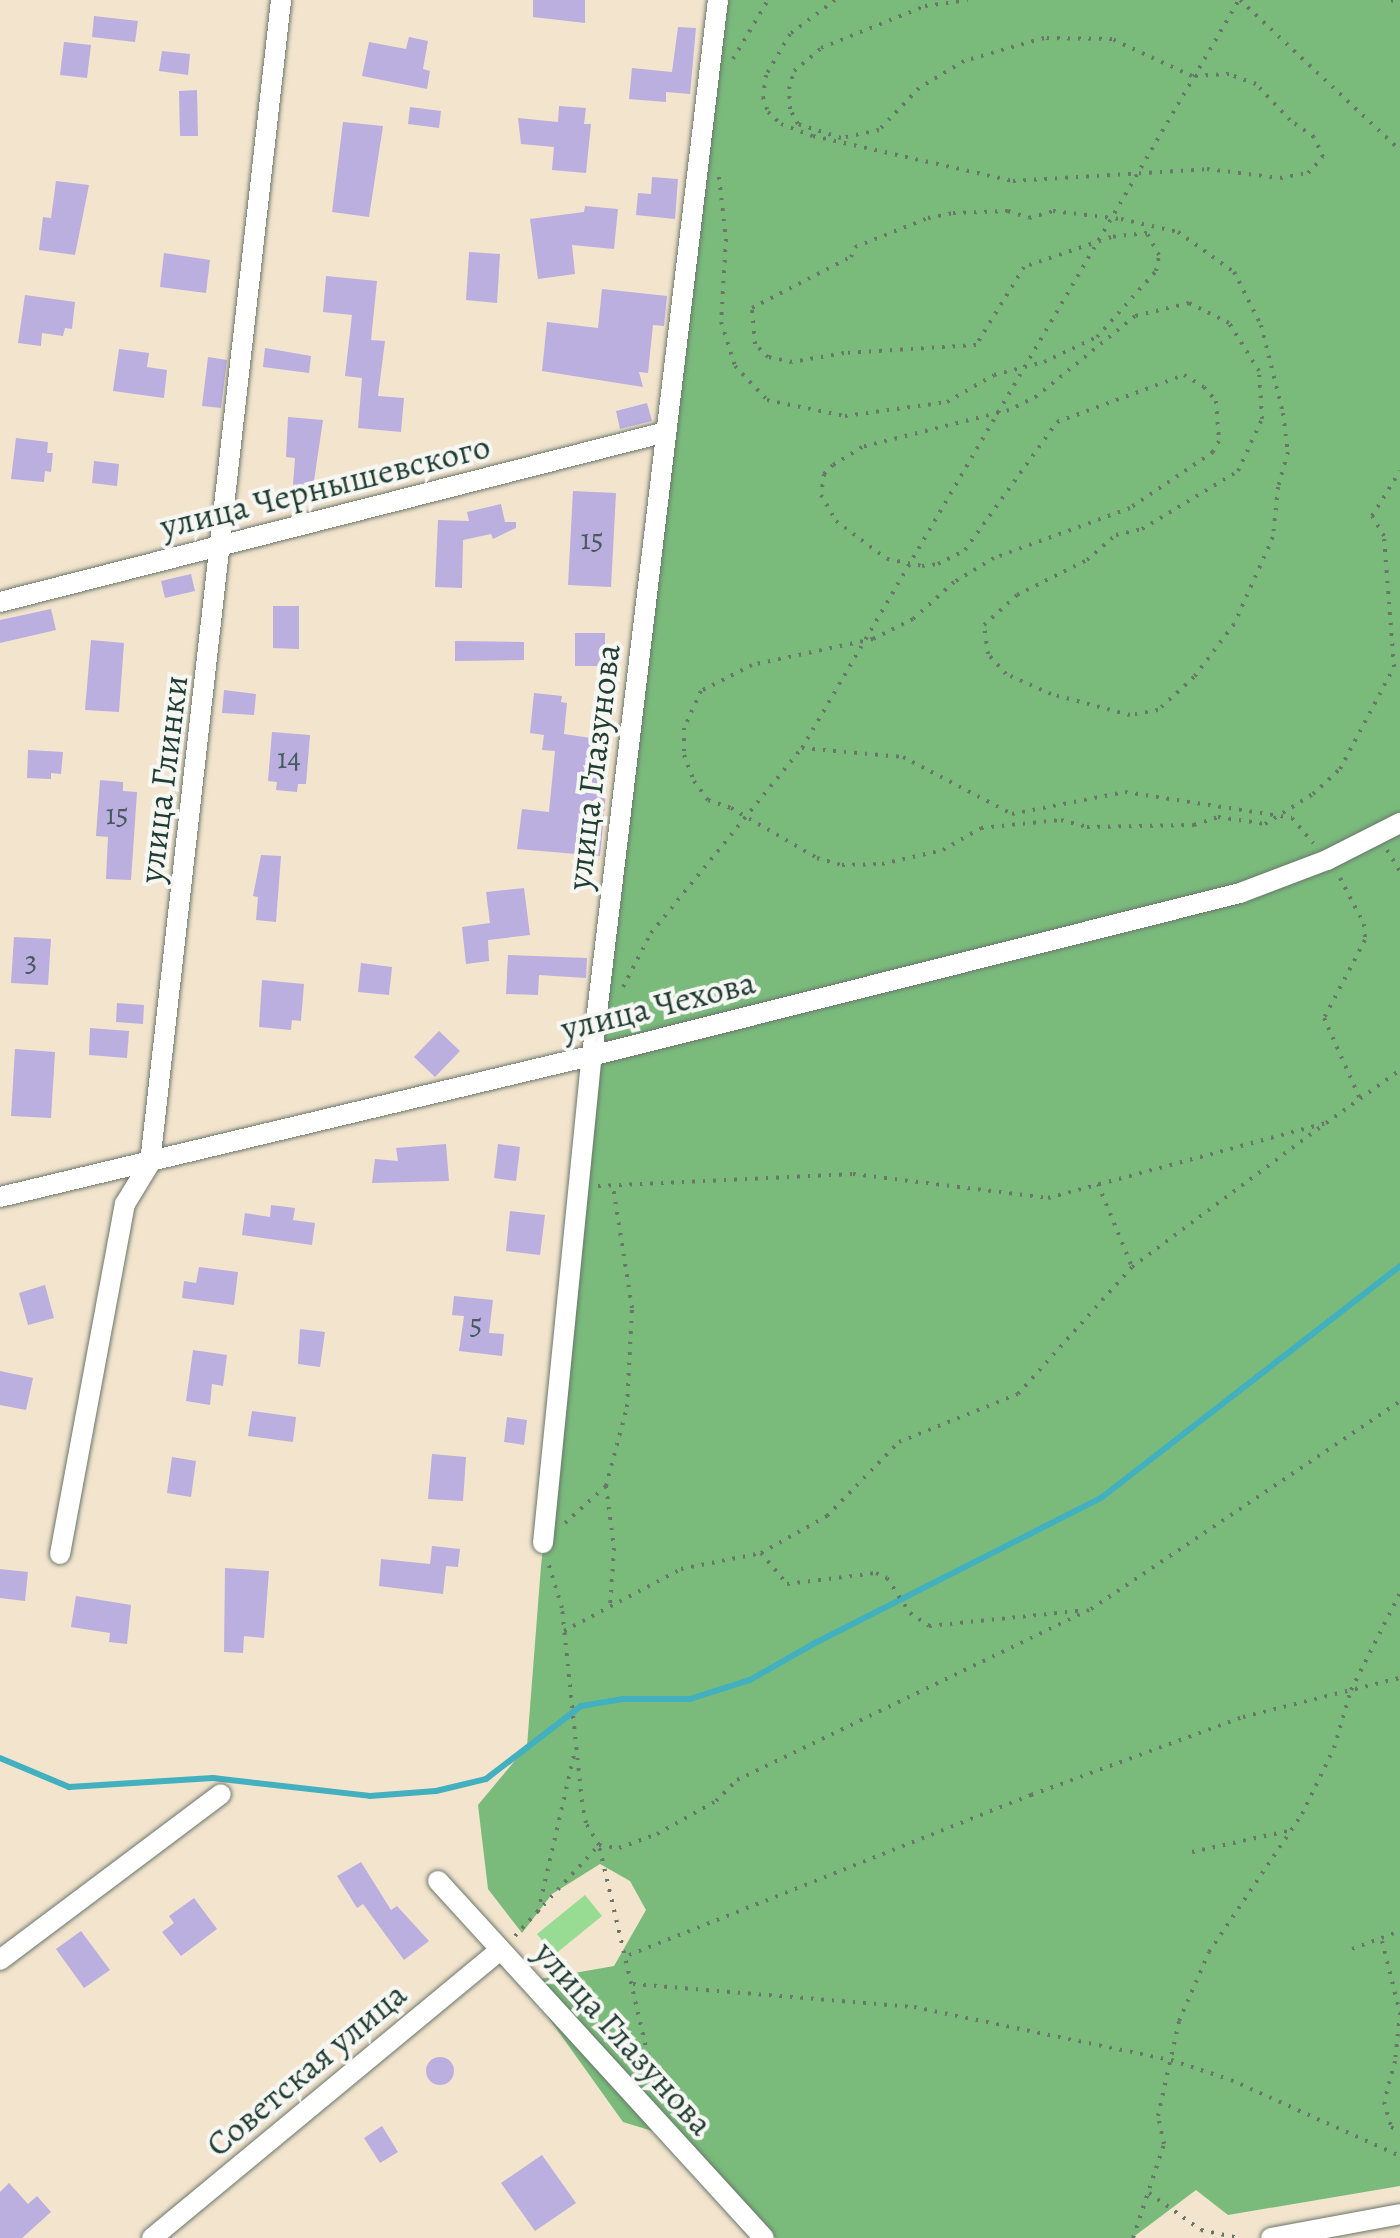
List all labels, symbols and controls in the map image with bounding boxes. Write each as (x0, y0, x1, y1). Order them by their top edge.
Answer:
street label: улица Чернышевского (156, 425, 494, 547)
house number: 15 (580, 521, 604, 557)
street label: улица Глазунова (557, 642, 629, 892)
street label: улица Глинки (129, 673, 197, 885)
house number: 14 (277, 740, 301, 776)
house number: 15 (105, 796, 129, 832)
house number: 3 (25, 943, 37, 979)
street label: улица Чехова (557, 961, 759, 1049)
house number: 5 (470, 1306, 482, 1342)
street label: улица Глазунова (526, 1932, 722, 2144)
street label: Советская улица (197, 1973, 415, 2165)

